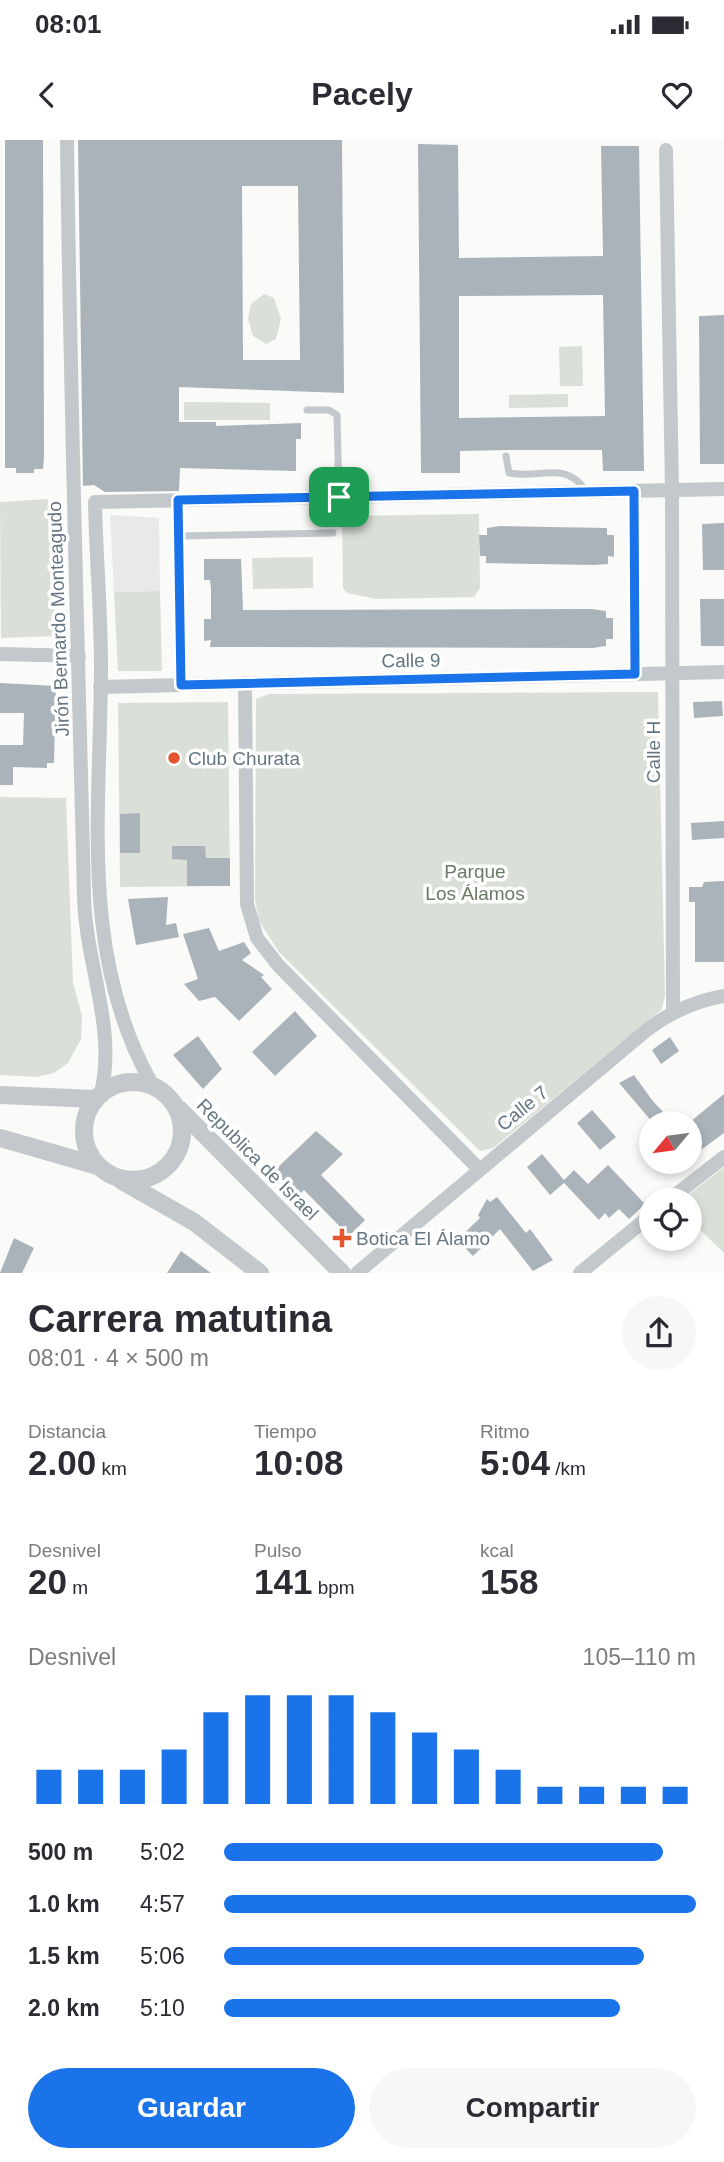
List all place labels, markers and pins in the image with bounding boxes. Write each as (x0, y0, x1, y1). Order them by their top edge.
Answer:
pin (309, 467, 369, 527)
place label: Club Churata (188, 748, 300, 769)
marker: Club Churata (166, 750, 182, 766)
place label: Botica El Álamo (356, 1228, 490, 1249)
marker: Botica El Álamo (334, 1230, 350, 1246)

